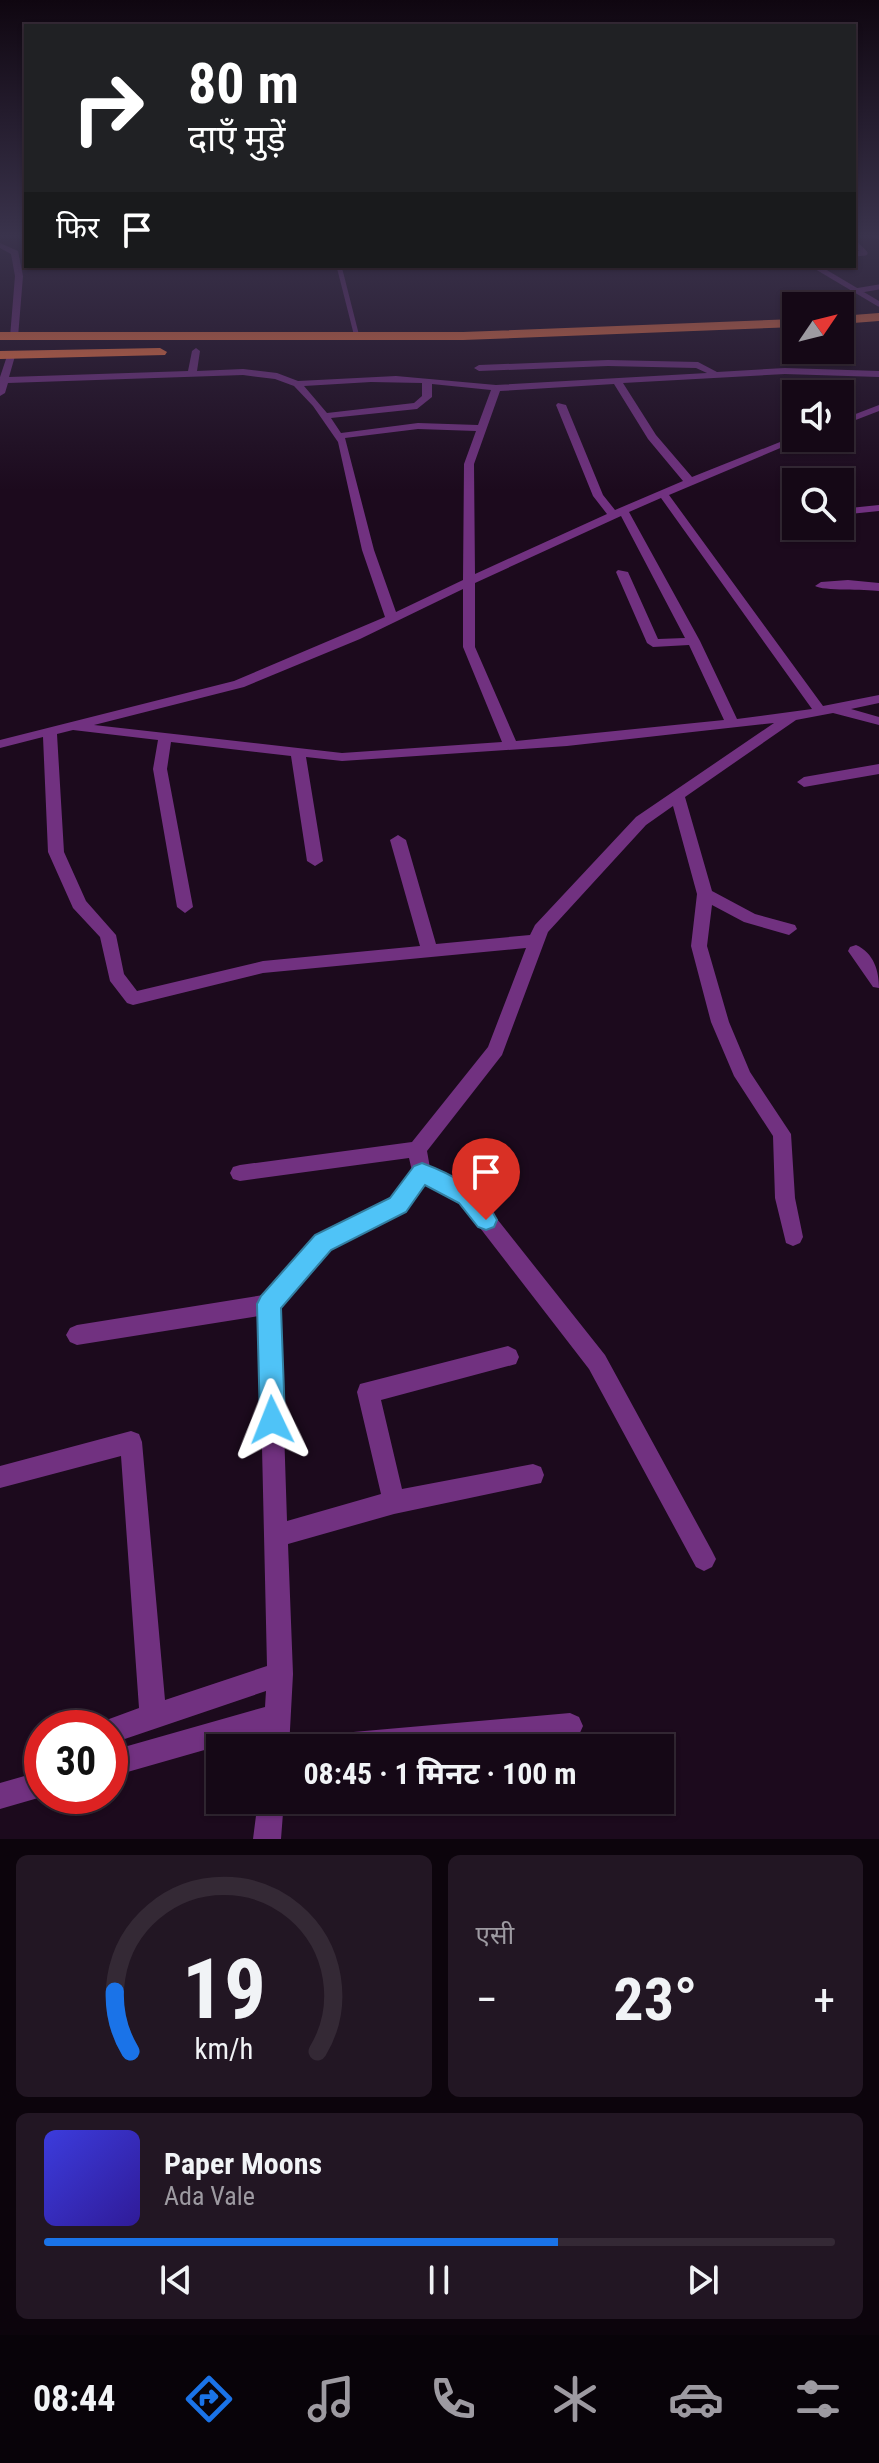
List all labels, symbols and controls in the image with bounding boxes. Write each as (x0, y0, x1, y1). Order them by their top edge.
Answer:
text: 80 m (188, 51, 299, 117)
icon: right (56, 56, 160, 160)
text: दाएँ मुड़ें (188, 118, 285, 160)
icon: arrive (115, 208, 159, 252)
text: फिर (56, 210, 99, 245)
north arrow (782, 292, 854, 364)
map controls (782, 292, 854, 540)
button: sound (782, 380, 854, 452)
button: search (782, 468, 854, 540)
pin (452, 1138, 520, 1220)
icon: arrive (464, 1150, 508, 1194)
position arrow (230, 1378, 314, 1462)
speed limit sign: 30 (24, 1710, 128, 1814)
text: 08:45 · 1 मिनट · 100 m (303, 1756, 577, 1791)
text: एसी (476, 1920, 514, 1950)
text: 19 (182, 1941, 266, 2038)
text: 23° (613, 1964, 697, 2035)
text: − (476, 1974, 498, 2026)
text: + (813, 1974, 835, 2026)
text: km/h (194, 2032, 253, 2066)
text: Paper Moons (164, 2146, 322, 2181)
text: Ada Vale (164, 2181, 255, 2211)
icon: previous (154, 2258, 198, 2302)
icon: pause (417, 2258, 461, 2302)
icon: next (681, 2258, 725, 2302)
icon: directions (181, 2371, 237, 2427)
icon: music (303, 2371, 359, 2427)
icon: phone (425, 2371, 481, 2427)
icon: climate (547, 2371, 603, 2427)
icon: car (668, 2371, 724, 2427)
icon: filters (790, 2371, 846, 2427)
text: 08:44 (33, 2378, 116, 2420)

